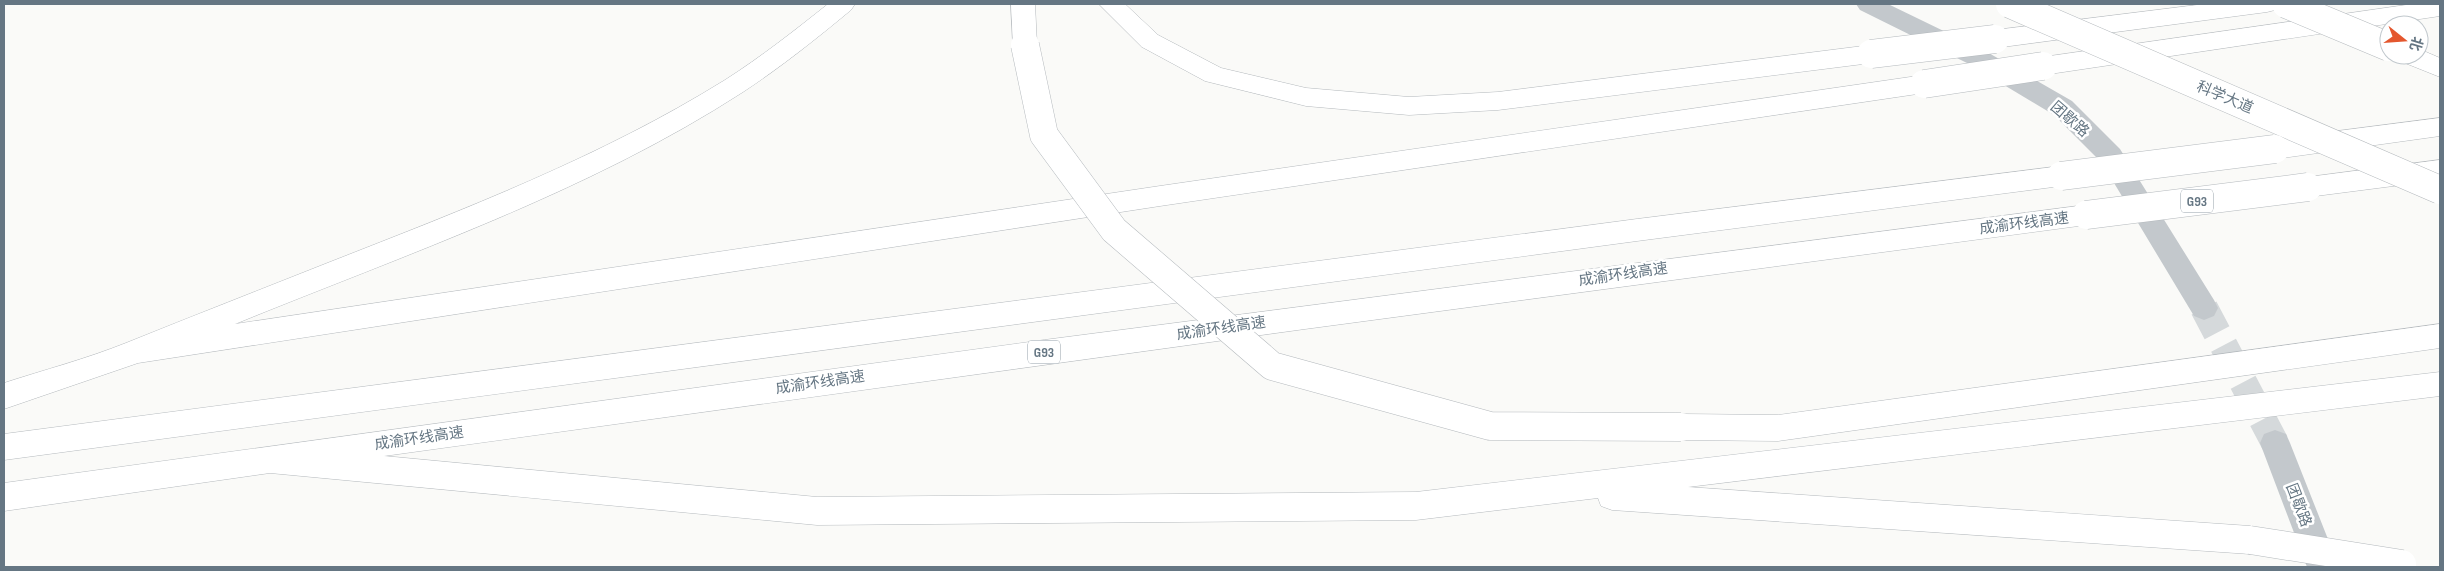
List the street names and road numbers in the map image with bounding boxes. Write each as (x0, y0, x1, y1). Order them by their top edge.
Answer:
street label: 科学大道 (2193, 77, 2256, 118)
street label: 团歇路 (2046, 97, 2093, 141)
road number: G93 (2181, 190, 2213, 212)
street label: 成渝环线高速 (1978, 209, 2070, 238)
street label: 成渝环线高速 (1577, 259, 1669, 290)
street label: 成渝环线高速 (1175, 313, 1267, 344)
road number: G93 (1028, 341, 1060, 364)
street label: 成渝环线高速 (774, 367, 866, 398)
street label: 成渝环线高速 (373, 423, 465, 454)
street label: 团歇路 (2282, 481, 2315, 530)

